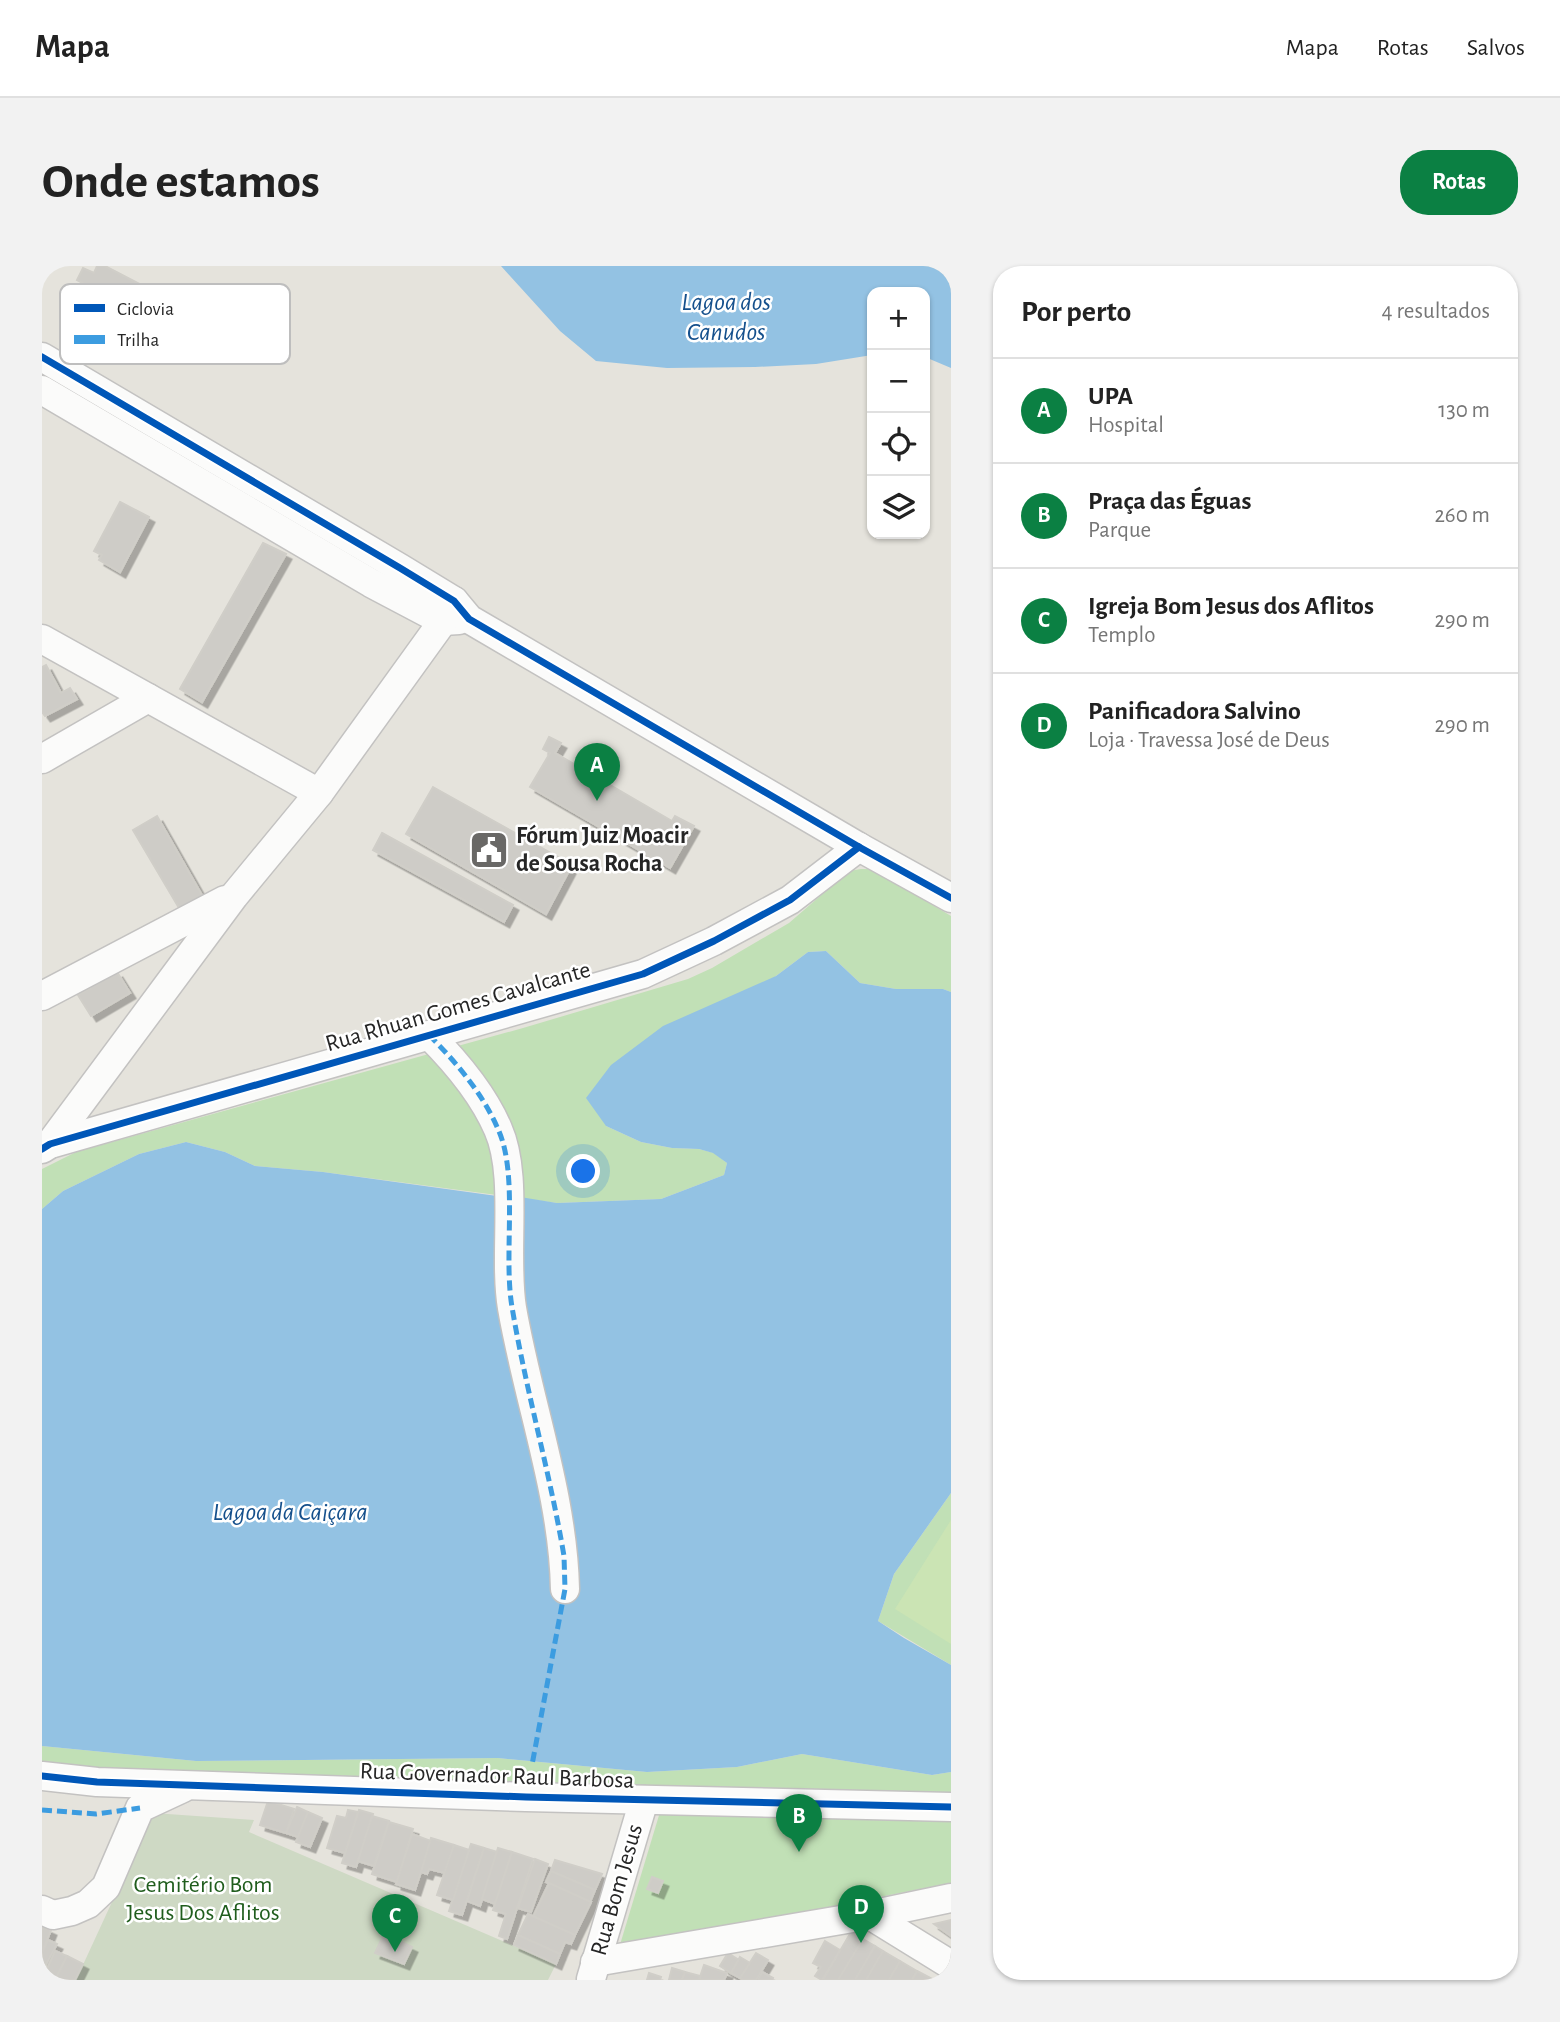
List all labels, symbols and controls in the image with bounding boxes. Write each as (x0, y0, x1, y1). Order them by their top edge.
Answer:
text: Mapa (35, 31, 110, 64)
text: Mapa (1286, 36, 1339, 60)
text: Rotas (1377, 36, 1429, 60)
text: Salvos (1467, 36, 1525, 60)
button: Rotas (1400, 150, 1518, 215)
text: Onde estamos (42, 158, 320, 207)
legend (60, 284, 290, 364)
map controls (867, 287, 930, 539)
button: + (867, 287, 930, 350)
water label: Lagoa dos Canudos (681, 289, 771, 345)
text: Por perto (1021, 297, 1131, 327)
text: Ciclovia (117, 300, 174, 319)
text: 4 resultados (1382, 300, 1490, 323)
text: Trilha (117, 331, 159, 350)
button: − (867, 350, 930, 413)
text: UPA (1088, 383, 1133, 409)
text: A (1037, 399, 1051, 422)
text: 130 m (1438, 399, 1490, 422)
button: locate (867, 413, 930, 476)
text: Hospital (1088, 414, 1164, 437)
button: layers (867, 476, 930, 539)
text: Praça das Éguas (1088, 488, 1251, 514)
text: B (1037, 504, 1051, 527)
text: 260 m (1434, 504, 1490, 527)
text: Parque (1088, 519, 1151, 542)
text: Igreja Bom Jesus dos Aflitos (1088, 593, 1374, 619)
text: C (1038, 609, 1050, 632)
text: 290 m (1434, 609, 1490, 632)
text: Templo (1088, 624, 1155, 647)
text: Panificadora Salvino (1088, 698, 1301, 724)
text: D (1036, 714, 1052, 737)
text: 290 m (1434, 714, 1490, 737)
text: Loja · Travessa José de Deus (1088, 729, 1330, 752)
pin: A (574, 743, 620, 801)
place label: Fórum Juiz Moacir de Sousa Rocha (516, 824, 689, 876)
public building icon: Fórum Juiz Moacir de Sousa Rocha (468, 829, 510, 871)
street label: Rua Rhuan Gomes Cavalcante (323, 958, 593, 1056)
your location (566, 1154, 600, 1188)
water label: Lagoa da Caiçara (212, 1499, 368, 1525)
street label: Rua Governador Raul Barbosa (359, 1759, 635, 1793)
pin: B (776, 1794, 822, 1852)
street label: Rua Bom Jesus (587, 1822, 647, 1958)
park label: Cemitério Bom Jesus Dos Aflitos (126, 1873, 280, 1925)
pin: D (838, 1885, 884, 1943)
pin: C (372, 1894, 418, 1952)

